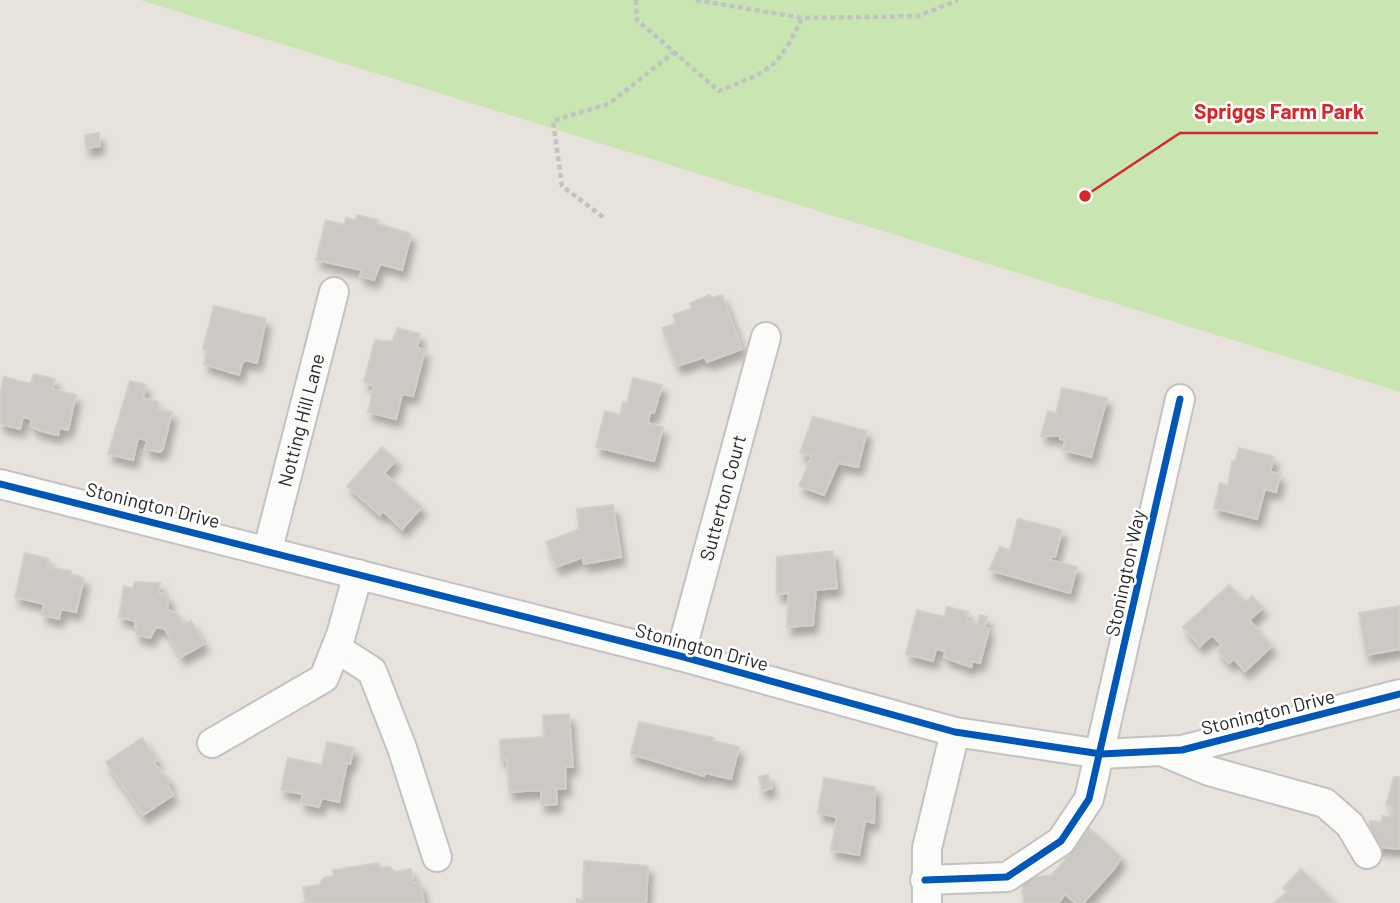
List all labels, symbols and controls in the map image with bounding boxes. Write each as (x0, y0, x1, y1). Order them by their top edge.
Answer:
callout: Spriggs Farm Park (1180, 91, 1378, 133)
text: Spriggs Farm Park (1194, 98, 1364, 123)
street label: Notting Hill Lane (272, 351, 329, 489)
street label: Sutterton Court (694, 432, 750, 563)
street label: Stonington Drive (84, 477, 222, 532)
street label: Stonington Way (1100, 507, 1149, 638)
street label: Stonington Drive (633, 618, 771, 675)
street label: Stonington Drive (1199, 684, 1337, 739)

